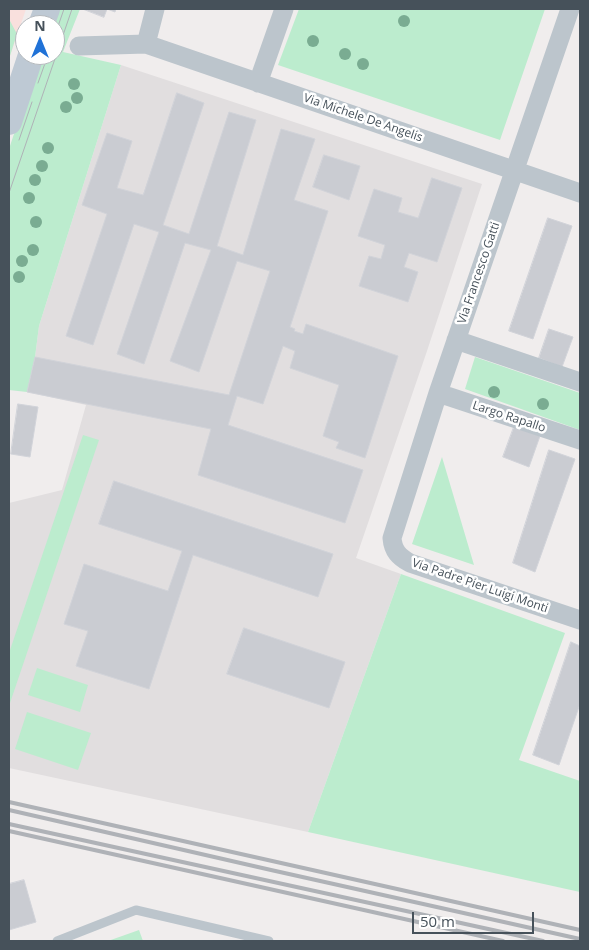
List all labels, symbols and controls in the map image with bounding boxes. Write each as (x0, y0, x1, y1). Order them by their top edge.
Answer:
north arrow (15, 15, 65, 65)
text: N (34, 16, 46, 35)
street label: Via Michele De Angelis (302, 91, 424, 145)
street label: Via Francesco Gatti (455, 220, 503, 326)
street label: Largo Rapallo (471, 398, 547, 436)
street label: Via Padre Pier Luigi Monti (410, 556, 550, 616)
scale bar (414, 902, 536, 934)
text: 50 m (420, 911, 455, 931)

